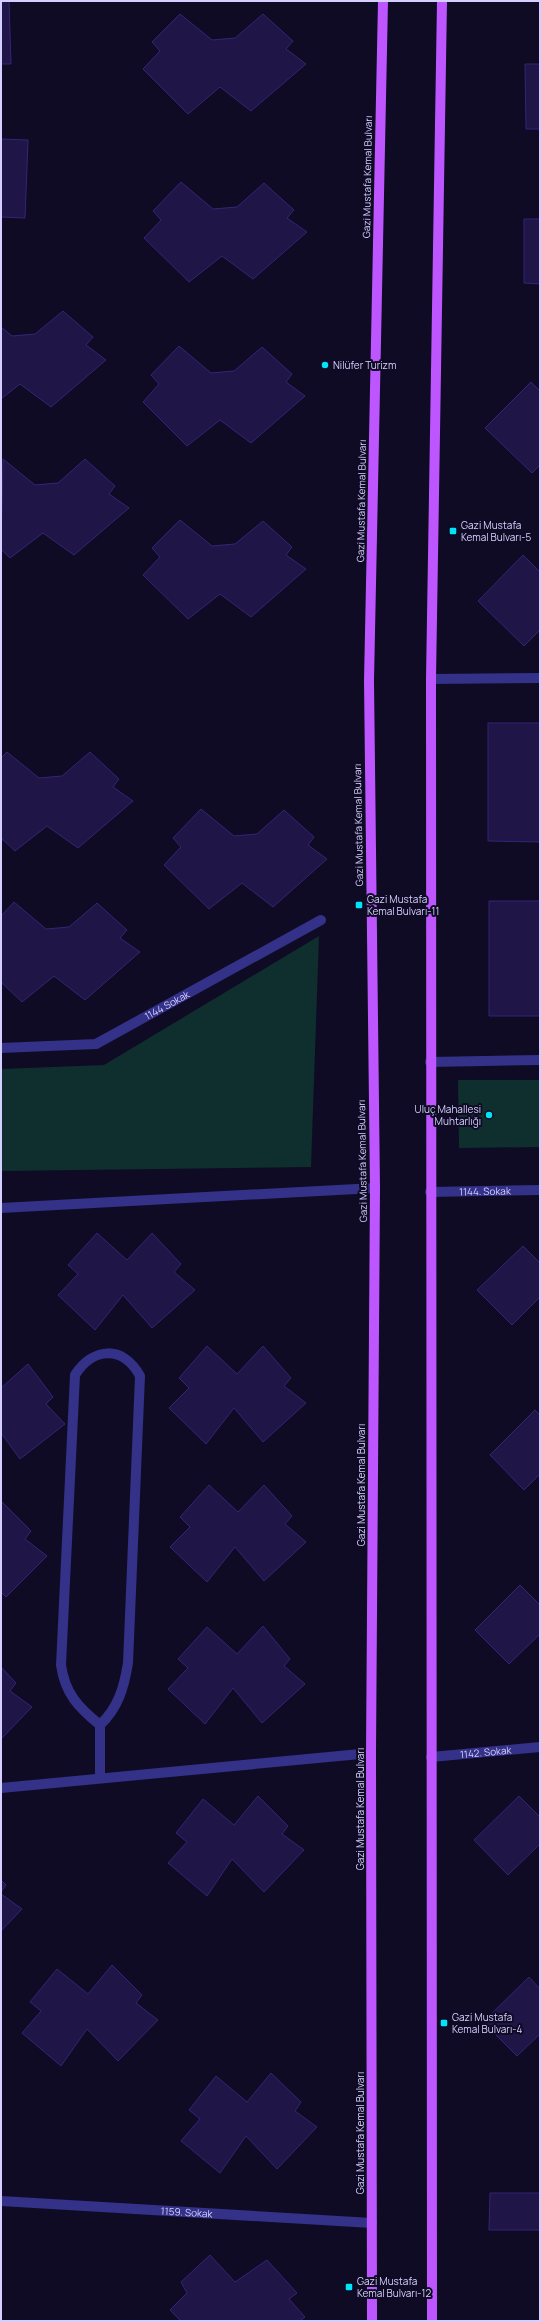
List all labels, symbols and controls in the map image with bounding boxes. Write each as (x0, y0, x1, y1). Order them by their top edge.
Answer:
street label: Gazi Mustafa Kemal Bulvarı (359, 116, 375, 238)
place label: Nilüfer Turizm (333, 358, 396, 372)
marker: Nilüfer Turizm (320, 360, 330, 370)
street label: Gazi Mustafa Kemal Bulvarı (353, 440, 369, 562)
place label: Gazi Mustafa Kemal Bulvarı-5 (461, 518, 531, 544)
marker: Gazi Mustafa Kemal Bulvarı-5 (448, 526, 458, 536)
street label: Gazi Mustafa Kemal Bulvarı (350, 764, 366, 886)
place label: Gazi Mustafa Kemal Bulvarı-11 (367, 892, 439, 918)
marker: Gazi Mustafa Kemal Bulvarı-11 (354, 900, 364, 910)
street label: 1144 Sokak (142, 986, 193, 1023)
street label: Gazi Mustafa Kemal Bulvarı (354, 1100, 370, 1222)
place label: Uluç Mahallesi Muhtarlığı (415, 1102, 481, 1128)
marker: Uluç Mahallesi Muhtarlığı (484, 1110, 494, 1120)
street label: 1144. Sokak (459, 1184, 512, 1198)
street label: Gazi Mustafa Kemal Bulvarı (354, 1424, 368, 1546)
street label: 1142. Sokak (459, 1743, 513, 1761)
street label: Gazi Mustafa Kemal Bulvarı (353, 1748, 367, 1870)
place label: Gazi Mustafa Kemal Bulvarı-4 (452, 2010, 523, 2036)
marker: Gazi Mustafa Kemal Bulvarı-4 (439, 2018, 449, 2028)
street label: Gazi Mustafa Kemal Bulvarı (353, 2072, 367, 2194)
street label: 1159. Sokak (160, 2203, 214, 2221)
place label: Gazi Mustafa Kemal Bulvarı-12 (357, 2274, 431, 2300)
marker: Gazi Mustafa Kemal Bulvarı-12 (344, 2282, 354, 2292)

